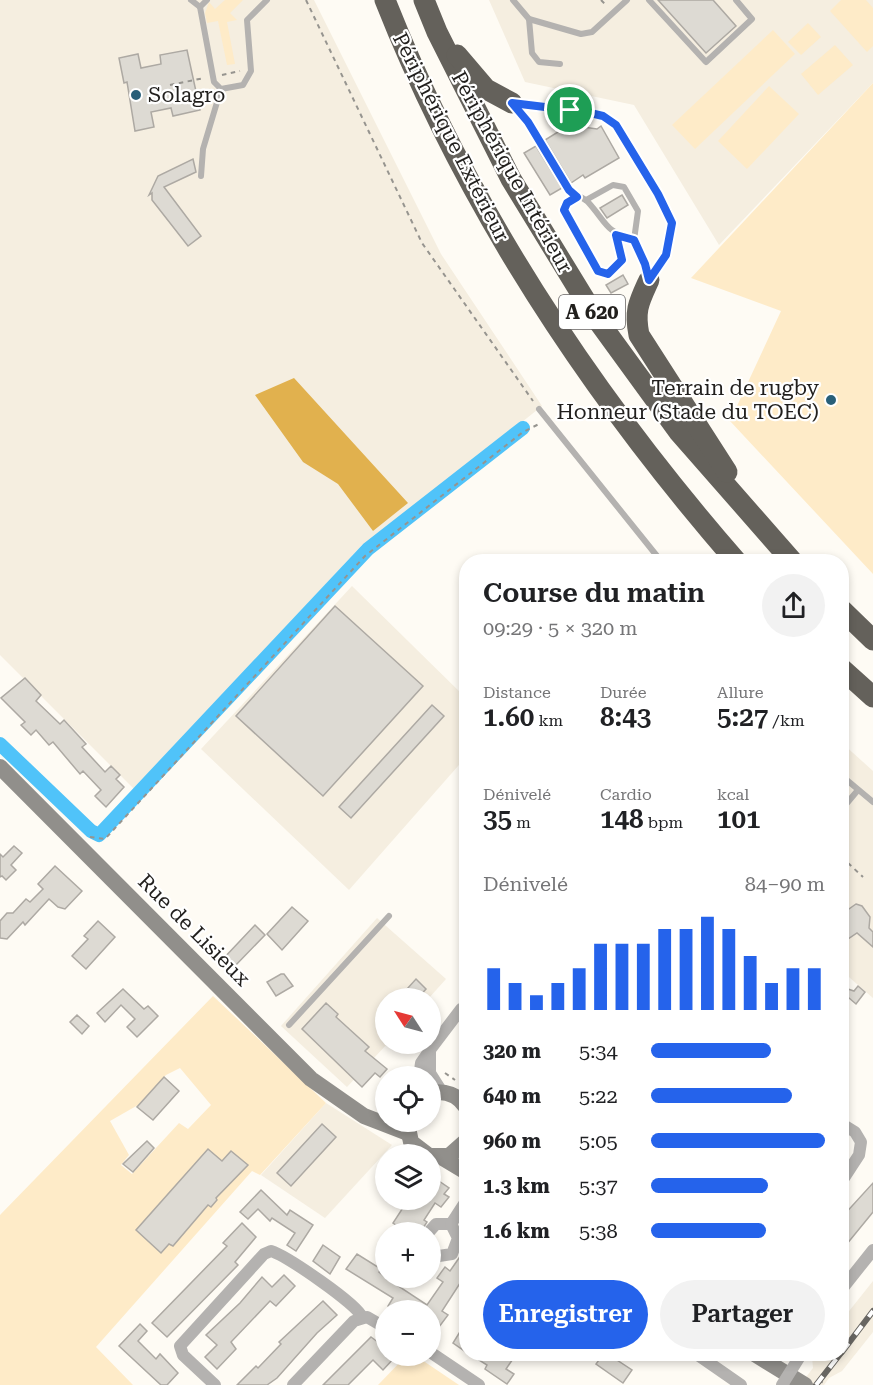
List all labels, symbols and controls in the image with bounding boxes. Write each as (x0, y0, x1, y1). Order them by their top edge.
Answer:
street label: Périphérique Extérieur (388, 29, 514, 246)
street label: Périphérique Intérieur (447, 67, 578, 277)
place label: Solagro (148, 83, 225, 107)
pin (544, 84, 595, 135)
marker: Solagro (129, 88, 143, 102)
icon: arrive (553, 93, 586, 126)
road number: A 620 (559, 295, 625, 329)
place label: Terrain de rugby Honneur (Stade du TOEC) (557, 376, 820, 424)
marker: Terrain de rugby Honneur (Stade du TOEC) (824, 393, 838, 407)
button: share (762, 574, 825, 637)
text: Course du matin (483, 577, 705, 609)
text: 09:29 · 5 × 320 m (483, 616, 638, 640)
text: Distance (483, 683, 551, 702)
text: Durée (600, 683, 646, 702)
text: Allure (717, 683, 764, 702)
text: 1.60 (483, 702, 534, 732)
text: 8:43 (600, 702, 651, 732)
text: 5:27 (717, 702, 768, 732)
text: km (534, 711, 563, 730)
text: /km (768, 711, 805, 730)
text: Dénivelé (483, 785, 551, 804)
text: Cardio (600, 785, 652, 804)
text: kcal (717, 785, 749, 804)
text: 35 (483, 804, 512, 834)
text: 148 (600, 804, 644, 834)
text: 101 (717, 804, 761, 834)
text: m (512, 813, 531, 832)
text: bpm (644, 813, 683, 832)
street label: Rue de Lisieux (133, 869, 255, 991)
text: Dénivelé (483, 872, 568, 896)
text: 84–90 m (745, 872, 825, 896)
north arrow (375, 988, 441, 1054)
map controls (375, 988, 441, 1366)
text: 320 m (483, 1039, 541, 1063)
text: 5:34 (579, 1039, 618, 1063)
button: locate (375, 1066, 441, 1132)
text: 640 m (483, 1084, 541, 1108)
text: 5:22 (579, 1084, 618, 1108)
text: 960 m (483, 1129, 541, 1153)
text: 5:05 (579, 1129, 618, 1153)
button: layers (375, 1144, 441, 1210)
text: 1.3 km (483, 1174, 550, 1198)
text: 5:37 (579, 1174, 618, 1198)
text: 1.6 km (483, 1219, 550, 1243)
text: 5:38 (579, 1219, 618, 1243)
button: + (375, 1222, 441, 1288)
button: Enregistrer (483, 1280, 648, 1349)
button: Partager (660, 1280, 825, 1349)
button: − (375, 1300, 441, 1366)

